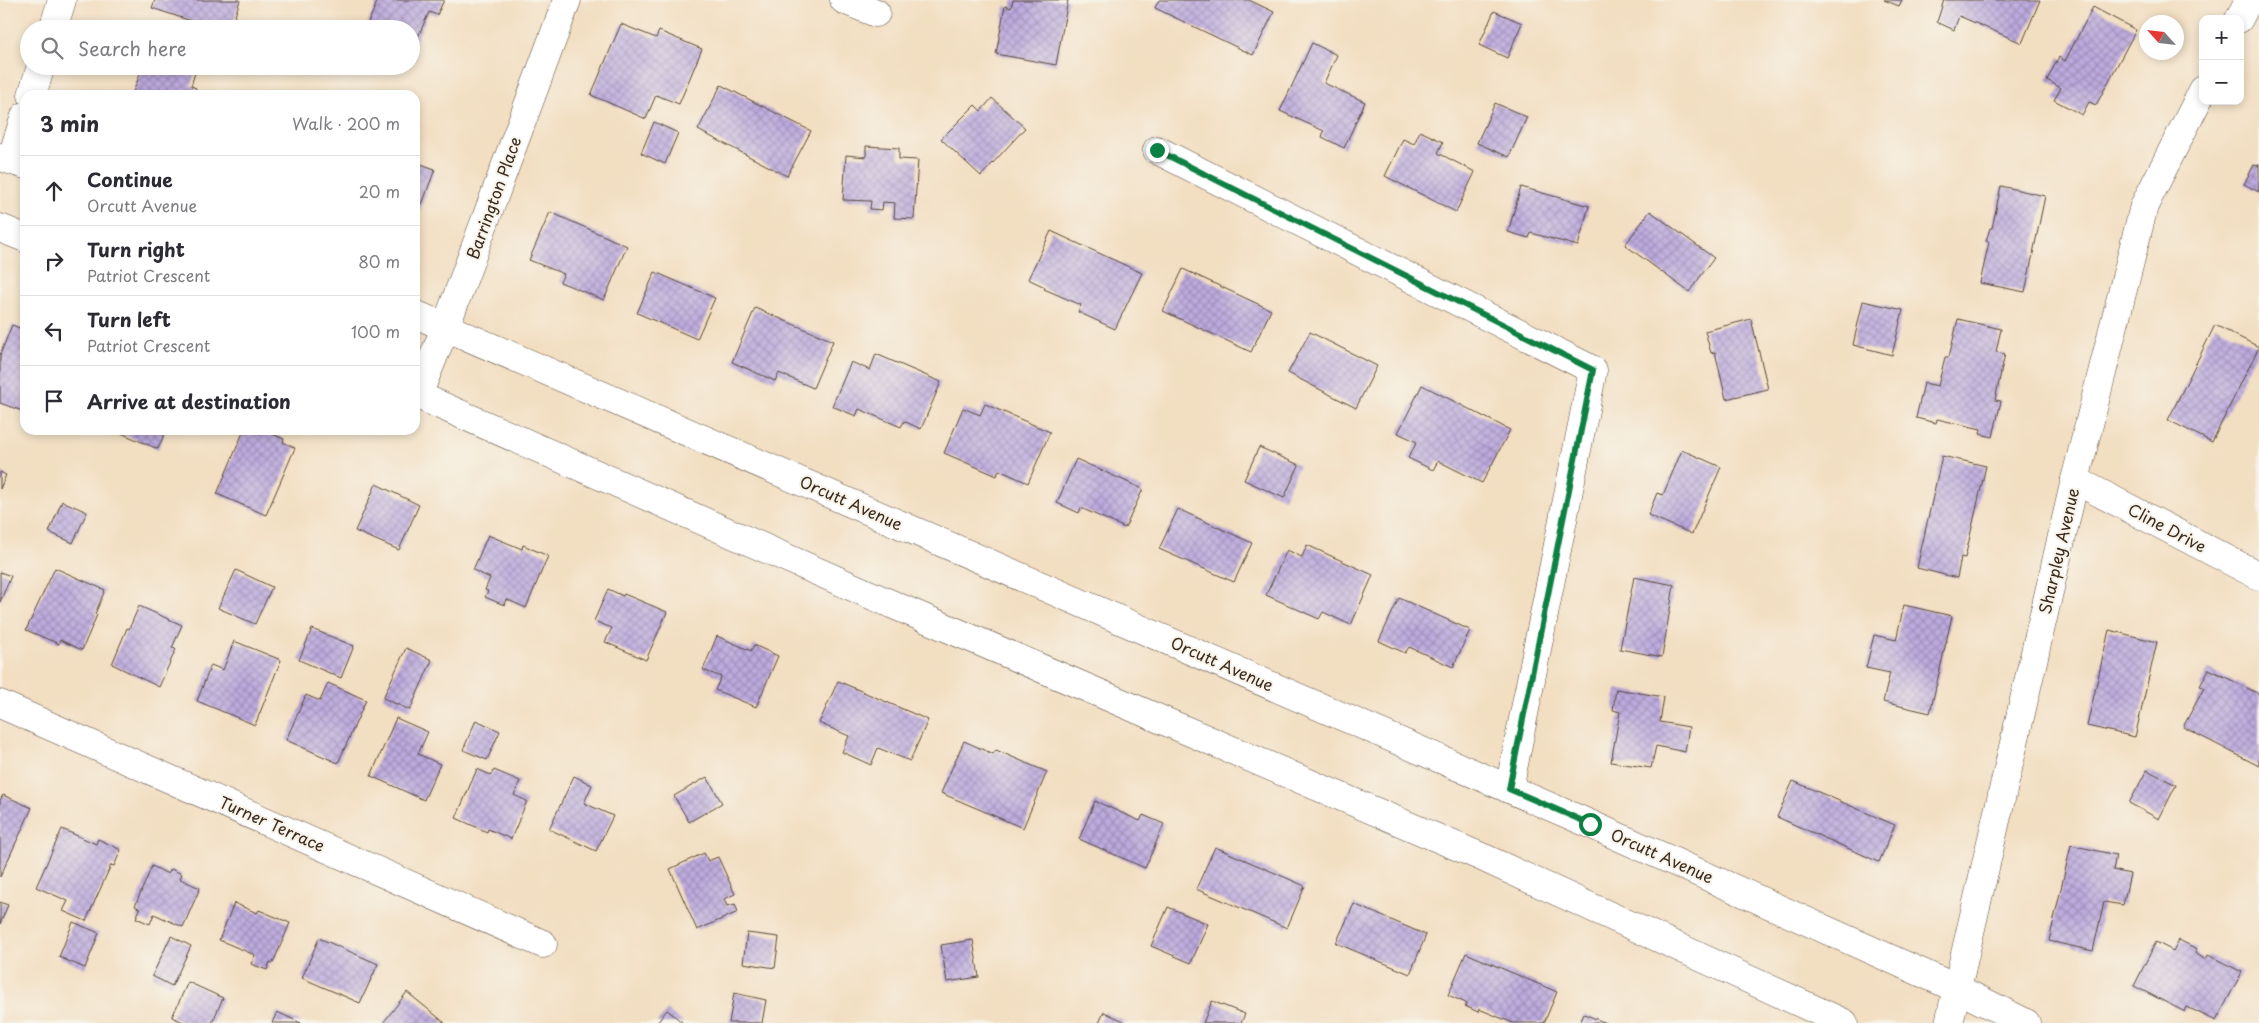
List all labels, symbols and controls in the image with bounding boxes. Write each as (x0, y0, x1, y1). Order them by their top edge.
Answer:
north arrow (2139, 15, 2184, 60)
map controls (2199, 15, 2244, 105)
button: + (2199, 15, 2244, 60)
search box (20, 20, 420, 75)
icon: search (38, 34, 66, 62)
text: Search here (78, 34, 187, 62)
button: − (2199, 60, 2244, 105)
text: 3 min (40, 107, 99, 139)
text: Walk · 200 m (292, 111, 400, 135)
street label: Barrington Place (460, 133, 526, 262)
route end (1146, 139, 1169, 162)
text: Continue (87, 165, 173, 193)
icon: ahead (40, 177, 68, 205)
text: 20 m (359, 179, 400, 203)
text: Orcutt Avenue (87, 193, 197, 217)
text: Turn right (87, 235, 185, 263)
icon: right (40, 247, 68, 275)
text: 80 m (358, 249, 400, 273)
text: Patriot Crescent (87, 263, 210, 287)
text: Turn left (87, 305, 171, 333)
icon: left (40, 317, 68, 345)
text: 100 m (351, 319, 400, 343)
text: Patriot Crescent (87, 333, 210, 357)
icon: arrive (40, 387, 68, 415)
text: Arrive at destination (87, 387, 291, 415)
street label: Orcutt Avenue (796, 469, 907, 536)
street label: Sharpley Avenue (2032, 485, 2084, 616)
street label: Cline Drive (2124, 496, 2211, 558)
street label: Orcutt Avenue (1167, 630, 1278, 697)
street label: Turner Terrace (216, 789, 329, 857)
route start (1579, 813, 1602, 836)
street label: Orcutt Avenue (1607, 822, 1718, 889)

